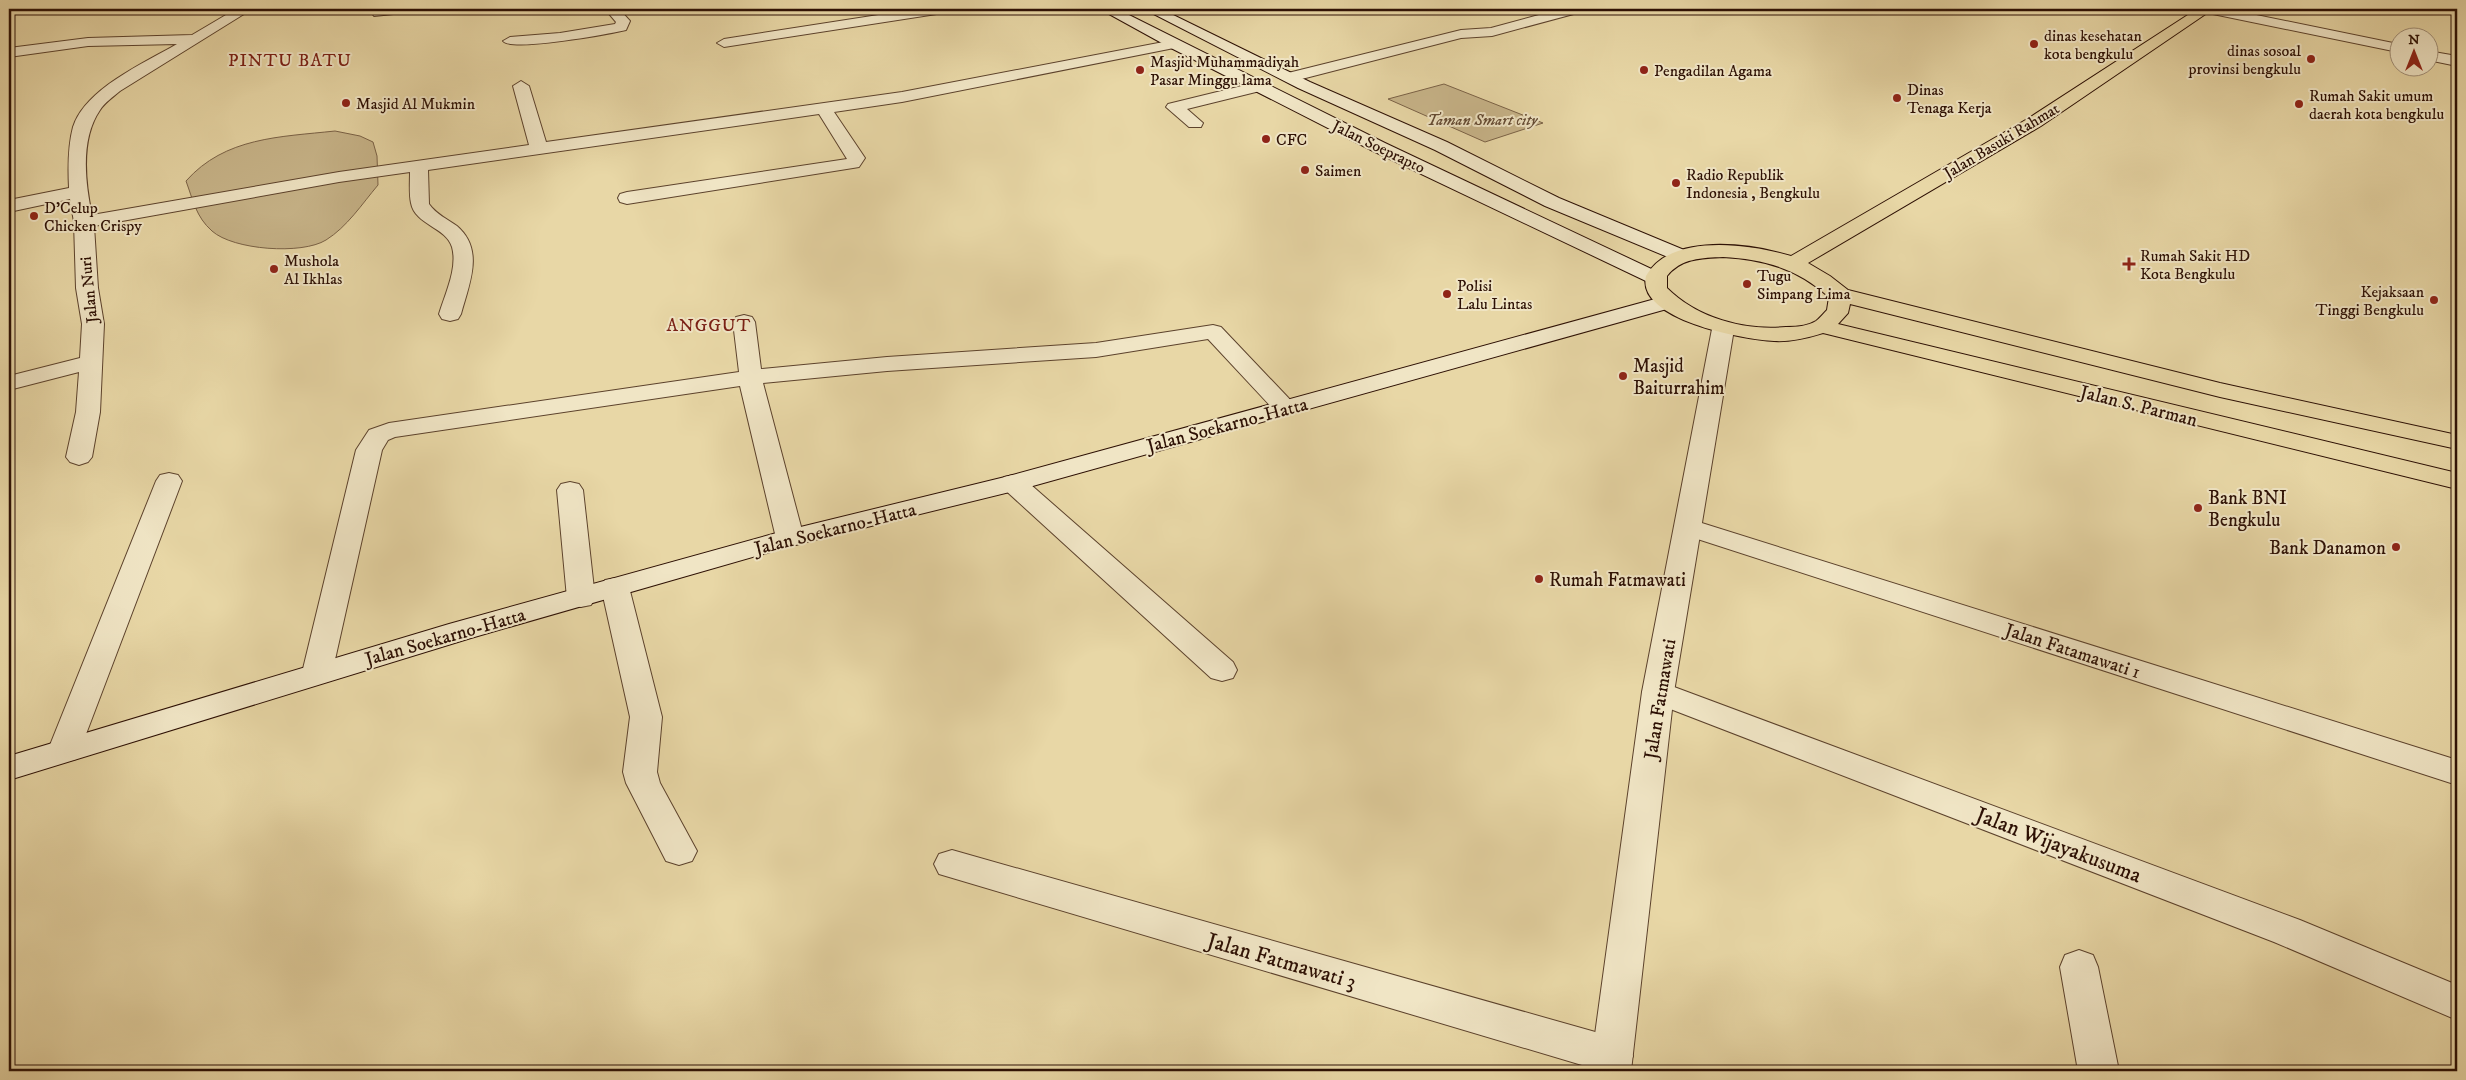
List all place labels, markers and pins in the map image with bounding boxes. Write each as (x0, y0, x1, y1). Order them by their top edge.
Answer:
place label: dinas kesehatan kota bengkulu (2044, 26, 2143, 64)
marker: dinas kesehatan kota bengkulu (2028, 38, 2040, 50)
place label: dinas sosoal provinsi bengkulu (2188, 41, 2301, 79)
place label: Masjid Muhammadiyah Pasar Minggu lama (1150, 52, 1300, 90)
marker: dinas sosoal provinsi bengkulu (2305, 53, 2317, 65)
place label: Pengadilan Agama (1654, 61, 1772, 81)
marker: Masjid Muhammadiyah Pasar Minggu lama (1134, 64, 1146, 76)
marker: Pengadilan Agama (1638, 64, 1650, 76)
place label: Dinas Tenaga Kerja (1907, 80, 1992, 118)
place label: Rumah Sakit umum daerah kota bengkulu (2309, 86, 2444, 124)
marker: Dinas Tenaga Kerja (1891, 92, 1903, 104)
place label: Masjid Al Mukmin (356, 94, 476, 114)
marker: Masjid Al Mukmin (340, 97, 352, 109)
marker: Rumah Sakit umum daerah kota bengkulu (2293, 98, 2305, 110)
place label: CFC (1276, 130, 1307, 150)
marker: CFC (1260, 133, 1272, 145)
place label: Saimen (1315, 161, 1362, 181)
marker: Saimen (1299, 164, 1311, 176)
place label: Radio Republik Indonesia , Bengkulu (1686, 165, 1820, 203)
marker: Radio Republik Indonesia , Bengkulu (1670, 177, 1682, 189)
place label: D'Celup Chicken Crispy (44, 198, 142, 236)
marker: D'Celup Chicken Crispy (28, 210, 40, 222)
place label: Rumah Sakit HD Kota Bengkulu (2140, 246, 2250, 284)
place label: Mushola Al Ikhlas (284, 251, 342, 289)
marker: Rumah Sakit HD Kota Bengkulu (2122, 257, 2136, 271)
marker: Mushola Al Ikhlas (268, 263, 280, 275)
place label: Tugu Simpang Lima (1757, 266, 1851, 304)
place label: Polisi Lalu Lintas (1457, 276, 1532, 314)
marker: Tugu Simpang Lima (1741, 278, 1753, 290)
place label: Kejaksaan Tinggi Bengkulu (2315, 282, 2425, 320)
marker: Polisi Lalu Lintas (1441, 288, 1453, 300)
marker: Kejaksaan Tinggi Bengkulu (2428, 294, 2440, 306)
place label: Masjid Baiturrahim (1633, 355, 1725, 400)
marker: Masjid Baiturrahim (1617, 370, 1629, 382)
place label: Bank BNI Bengkulu (2208, 487, 2287, 532)
marker: Bank BNI Bengkulu (2192, 502, 2204, 514)
place label: Bank Danamon (2269, 537, 2386, 560)
marker: Bank Danamon (2390, 541, 2402, 553)
place label: Rumah Fatmawati (1549, 569, 1686, 592)
marker: Rumah Fatmawati (1533, 573, 1545, 585)

